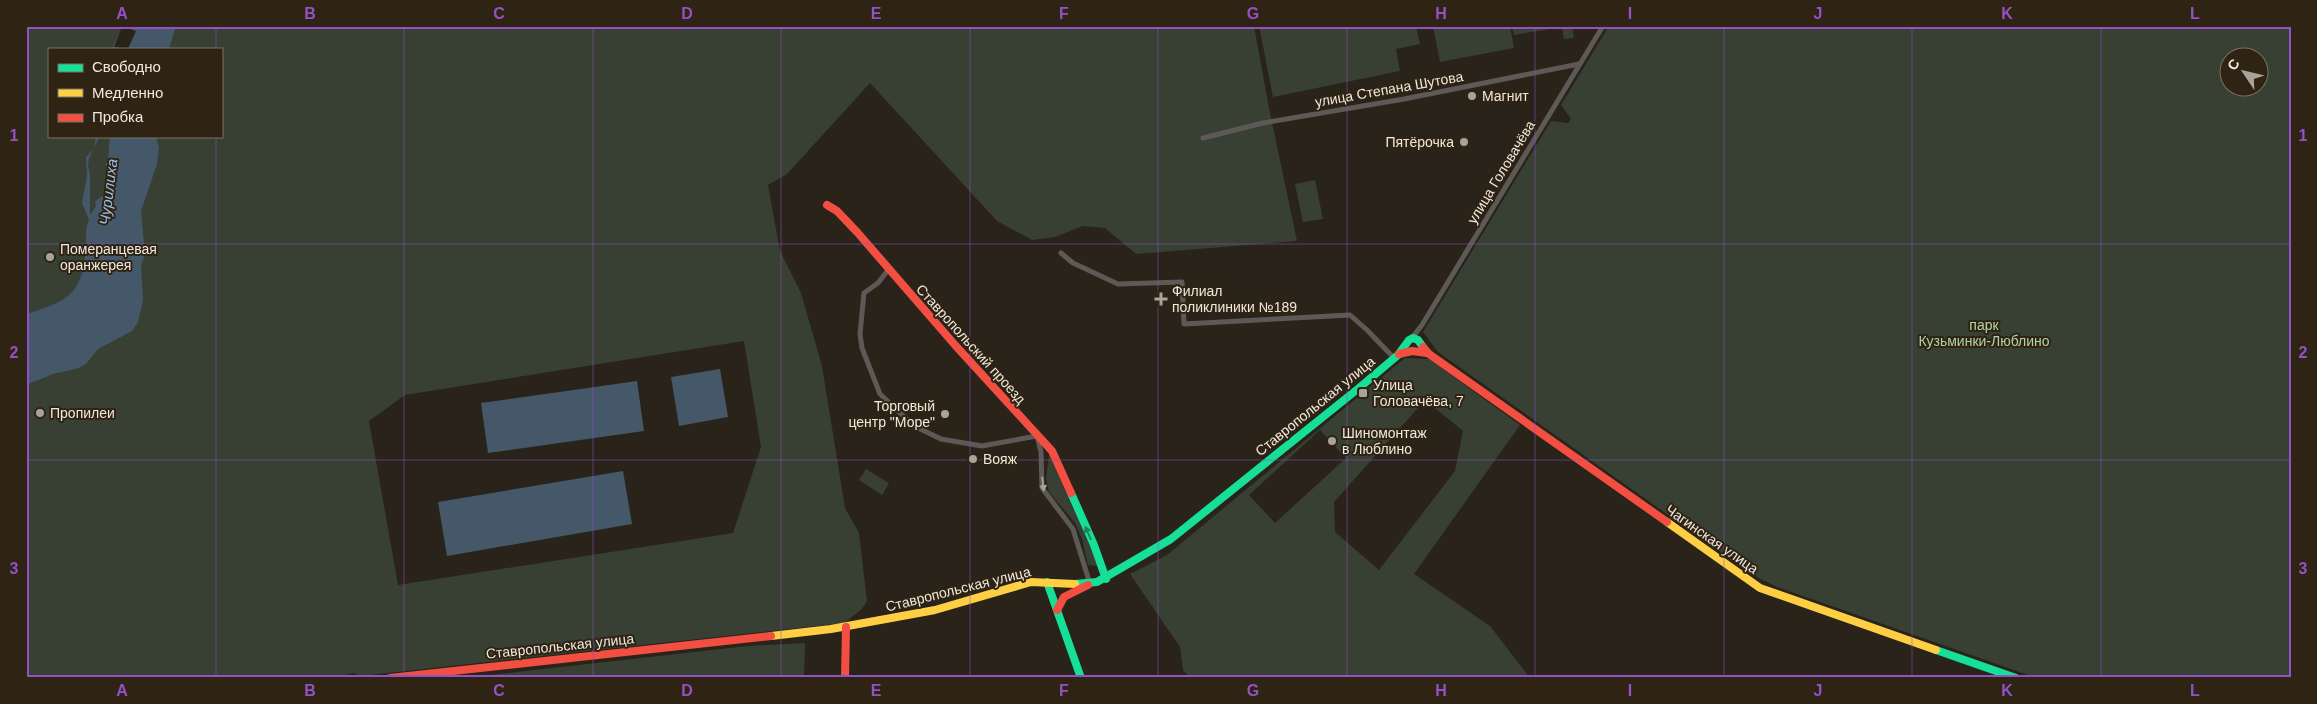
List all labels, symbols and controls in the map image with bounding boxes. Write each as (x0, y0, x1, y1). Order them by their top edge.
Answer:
text: A (116, 5, 128, 22)
text: B (304, 5, 316, 22)
text: C (493, 5, 505, 22)
text: D (681, 5, 693, 22)
text: E (871, 5, 882, 22)
text: F (1059, 5, 1069, 22)
text: G (1247, 5, 1259, 22)
text: H (1435, 5, 1447, 22)
text: I (1628, 5, 1632, 22)
text: J (1814, 5, 1822, 22)
text: K (2001, 5, 2013, 22)
text: L (2190, 5, 2200, 22)
legend (48, 48, 222, 138)
north arrow (2220, 48, 2270, 98)
text: С (2224, 56, 2243, 73)
text: Свободно (92, 58, 161, 75)
street label: улица Степана Шутова (1314, 68, 1465, 110)
text: Медленно (92, 84, 163, 101)
place label: Магнит (1482, 88, 1529, 104)
marker: Магнит (1466, 90, 1478, 102)
text: Пробка (92, 108, 144, 125)
street label: улица Головачёва (1464, 117, 1538, 226)
text: 1 (10, 127, 19, 144)
text: 1 (2299, 127, 2308, 144)
place label: Пятёрочка (1385, 134, 1454, 150)
marker: Пятёрочка (1458, 136, 1470, 148)
water label: Чурилиха (95, 158, 121, 226)
place label: Померанцевая оранжерея (60, 241, 157, 273)
marker: Померанцевая оранжерея (44, 251, 56, 263)
street label: Ставропольский проезд (913, 281, 1029, 407)
place label: Филиал поликлиники №189 (1172, 283, 1297, 315)
marker: Филиал поликлиники №189 (1154, 292, 1168, 306)
park label: парк Кузьминки-Люблино (1918, 317, 2050, 349)
text: 2 (10, 344, 19, 361)
text: 2 (2299, 344, 2308, 361)
street label: Ставропольская улица (1252, 353, 1378, 459)
place label: Улица Головачёва, 7 (1373, 377, 1464, 409)
marker: Улица Головачёва, 7 (1357, 387, 1369, 399)
place label: Торговый центр "Море" (848, 398, 935, 430)
place label: Пропилеи (50, 405, 115, 421)
marker: Пропилеи (34, 407, 46, 419)
marker: Торговый центр "Море" (939, 408, 951, 420)
place label: Шиномонтаж в Люблино (1342, 425, 1427, 457)
marker: Шиномонтаж в Люблино (1326, 435, 1338, 447)
place label: Вояж (983, 451, 1018, 467)
marker: Вояж (967, 453, 979, 465)
one-way arrow (1039, 476, 1047, 492)
street label: Чагинская улица (1663, 501, 1761, 577)
one-way arrow (1084, 526, 1092, 540)
text: 3 (10, 560, 19, 577)
text: 3 (2299, 560, 2308, 577)
street label: Ставропольская улица (884, 563, 1032, 615)
street label: Ставропольская улица (485, 630, 635, 662)
text: A (116, 682, 128, 699)
text: B (304, 682, 316, 699)
text: C (493, 682, 505, 699)
text: D (681, 682, 693, 699)
text: E (871, 682, 882, 699)
text: F (1059, 682, 1069, 699)
text: G (1247, 682, 1259, 699)
text: H (1435, 682, 1447, 699)
text: I (1628, 682, 1632, 699)
text: J (1814, 682, 1822, 699)
text: K (2001, 682, 2013, 699)
text: L (2190, 682, 2200, 699)

